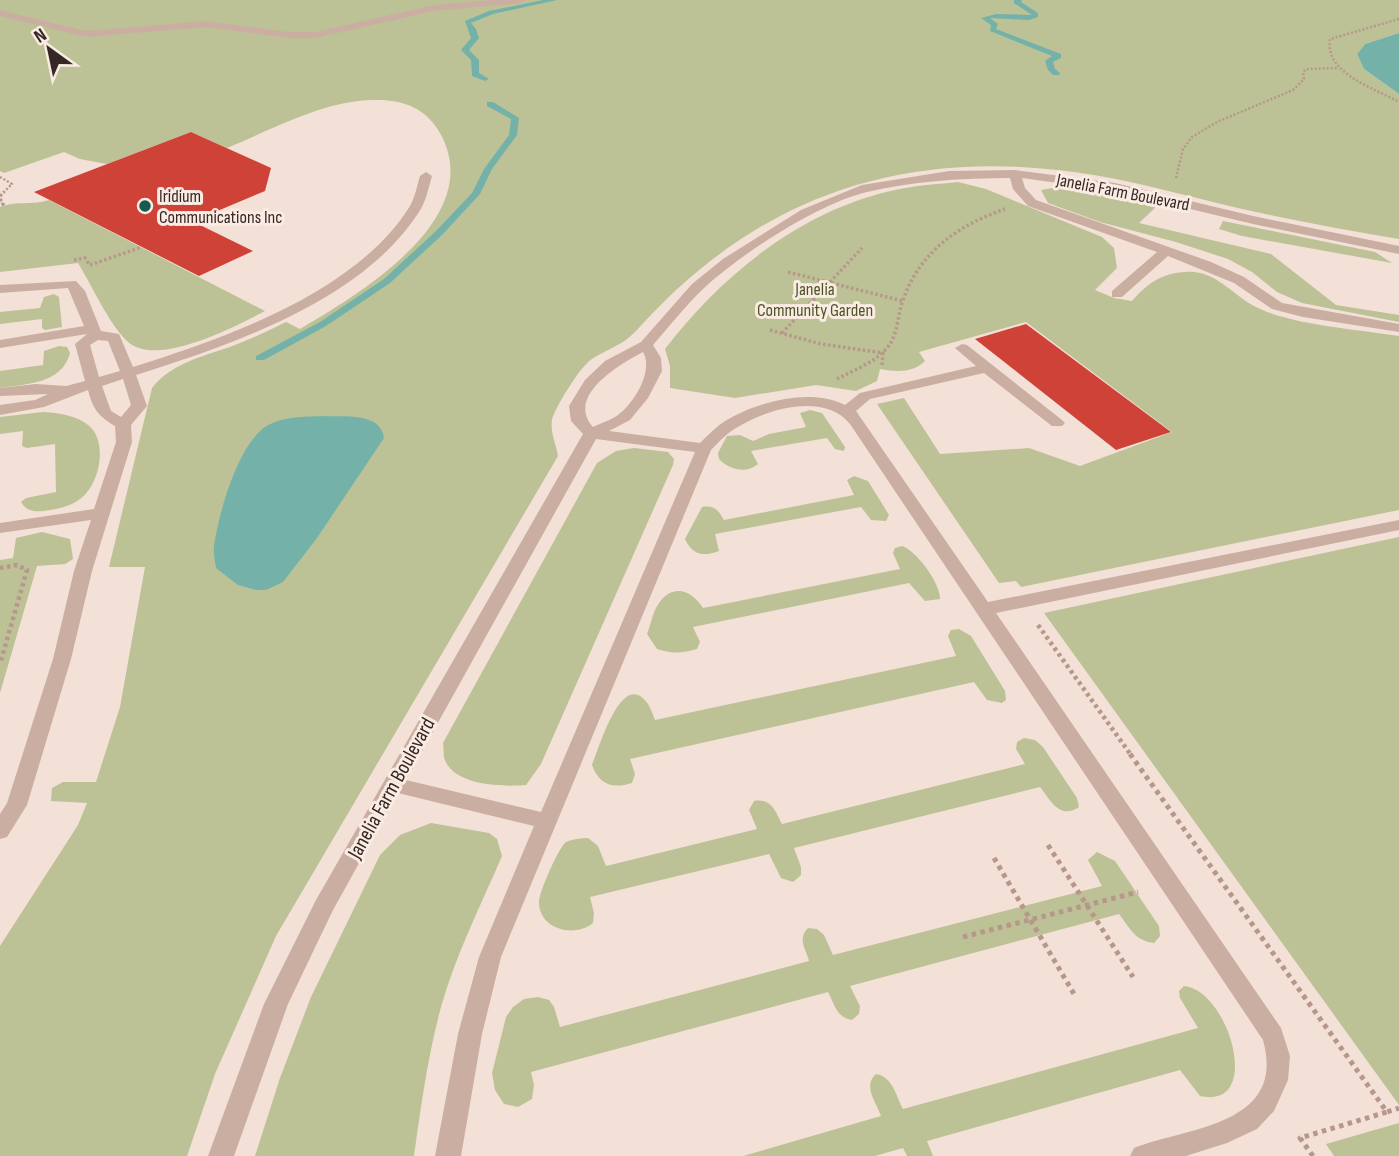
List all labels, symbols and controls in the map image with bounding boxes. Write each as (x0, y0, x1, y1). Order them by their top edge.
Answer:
north arrow (14, 14, 84, 84)
text: N (30, 24, 51, 48)
street label: Janelia Farm Boulevard (1054, 169, 1191, 216)
place label: Iridium Communications Inc (159, 186, 283, 228)
marker: Iridium Communications Inc (137, 198, 153, 214)
park label: Janelia Community Garden (757, 279, 873, 321)
street label: Janelia Farm Boulevard (342, 713, 441, 864)

